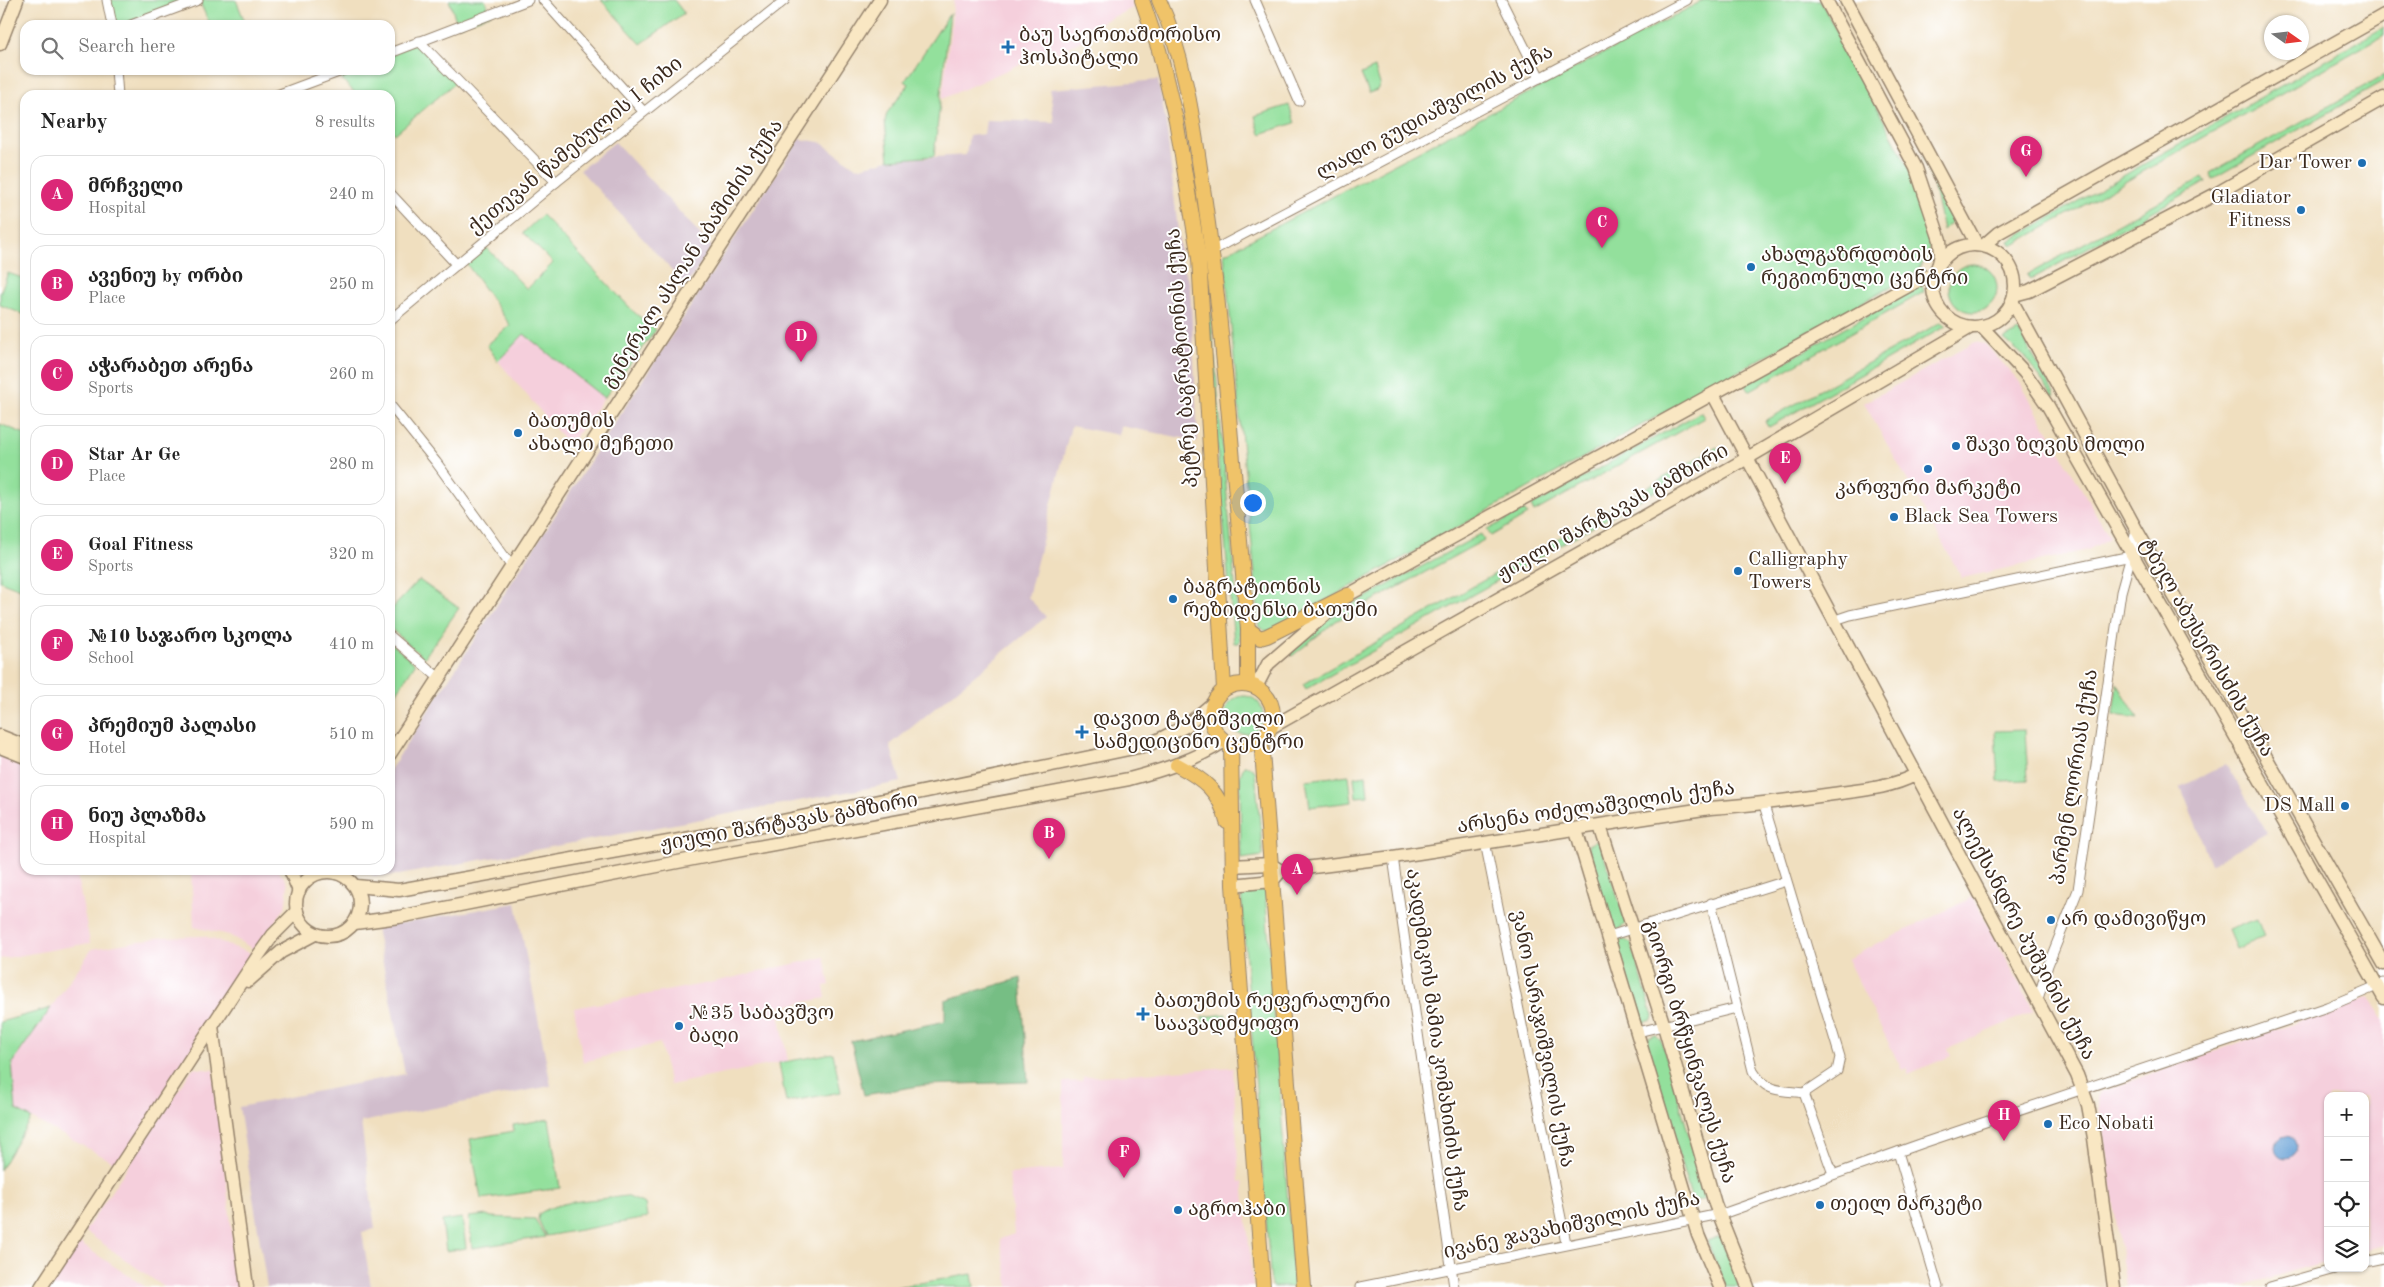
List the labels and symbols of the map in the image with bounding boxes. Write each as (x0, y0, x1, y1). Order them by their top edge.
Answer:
north arrow (2264, 15, 2309, 60)
place label: ბაუ საერთაშორისო ჰოსპიტალი (1019, 26, 1221, 69)
marker: ბაუ საერთაშორისო ჰოსპიტალი (1001, 40, 1015, 54)
street label: ლადო გუდიაშვილის ქუჩა (1313, 42, 1557, 184)
street label: ქეთევან წამებულის I ჩიხი (465, 53, 687, 238)
street label: გენერალ ასლან აბაშიძის ქუჩა (598, 116, 787, 392)
pin: G (2010, 136, 2042, 177)
place label: Dar Tower (2258, 153, 2352, 173)
marker: Dar Tower (2356, 157, 2368, 169)
place label: Gladiator Fitness (2210, 188, 2291, 231)
marker: Gladiator Fitness (2295, 204, 2307, 216)
pin: C (1586, 207, 1618, 248)
street label: პეტრე ბაგრატიონის ქუჩა (1163, 227, 1202, 489)
place label: ახალგაზრდობის რეგიონული ცენტრი (1761, 246, 1968, 289)
marker: ახალგაზრდობის რეგიონული ცენტრი (1745, 261, 1757, 273)
pin: D (785, 321, 817, 362)
place label: ბათუმის ახალი მეჩეთი (528, 412, 674, 455)
marker: ბათუმის ახალი მეჩეთი (512, 427, 524, 439)
place label: შავი ზღვის მოლი (1966, 436, 2145, 456)
marker: შავი ზღვის მოლი (1950, 440, 1962, 452)
street label: ჟიული შარტავას გამზირი (1494, 441, 1732, 585)
pin: E (1769, 443, 1801, 484)
marker: კარფური მარკეტი (1922, 463, 1934, 475)
place label: კარფური მარკეტი (1835, 479, 2021, 499)
your location (1240, 490, 1266, 516)
place label: Black Sea Towers (1904, 507, 2058, 527)
marker: Black Sea Towers (1888, 511, 1900, 523)
street label: ტბელ აბუსერისძის ქუჩა (2135, 535, 2277, 761)
place label: Calligraphy Towers (1748, 550, 1849, 593)
marker: Calligraphy Towers (1732, 565, 1744, 577)
place label: ბაგრატიონის რეზიდენსი ბათუმი (1183, 577, 1378, 621)
marker: ბაგრატიონის რეზიდენსი ბათუმი (1167, 593, 1179, 605)
street label: პარმენ ლორიას ქუჩა (2047, 668, 2102, 886)
place label: დავით ტატიშვილი სამედიცინო ცენტრი (1093, 710, 1304, 753)
marker: დავით ტატიშვილი სამედიცინო ცენტრი (1075, 725, 1089, 739)
street label: არსენა ოძელაშვილის ქუჩა (1456, 778, 1736, 837)
street label: ჟიული შარტავას გამზირი (659, 790, 919, 856)
place label: DS Mall (2264, 796, 2335, 816)
marker: DS Mall (2339, 800, 2351, 812)
street label: ალექსანდრე პუშკინის ქუჩა (1948, 804, 2099, 1063)
pin: B (1033, 818, 1065, 859)
pin: A (1281, 854, 1313, 895)
street label: აკადემიკოს მამია კომახიძის ქუჩა (1402, 867, 1470, 1213)
street label: ვანო სარაჯიშვილის ქუჩა (1507, 909, 1578, 1169)
place label: არ დამივიწყო (2061, 910, 2206, 930)
marker: არ დამივიწყო (2045, 914, 2057, 926)
street label: გიორგი ბრწყინვალეს ქუჩა (1639, 918, 1740, 1186)
place label: ბათუმის რეფერალური საავადმყოფო (1154, 992, 1391, 1035)
place label: №35 საბავშვო ბაღი (689, 1004, 834, 1047)
marker: ბათუმის რეფერალური საავადმყოფო (1136, 1007, 1150, 1021)
marker: №35 საბავშვო ბაღი (673, 1020, 685, 1032)
pin: H (1988, 1100, 2020, 1141)
place label: Eco Nobati (2058, 1114, 2154, 1134)
marker: Eco Nobati (2042, 1118, 2054, 1130)
pin: F (1108, 1137, 1140, 1178)
street label: ივანე ჯავახიშვილის ქუჩა (1442, 1188, 1702, 1263)
place label: თეილ მარკეტი (1830, 1195, 1983, 1215)
marker: თეილ მარკეტი (1814, 1199, 1826, 1211)
place label: აგროჰაბი (1188, 1200, 1286, 1220)
marker: აგროჰაბი (1172, 1204, 1184, 1216)

